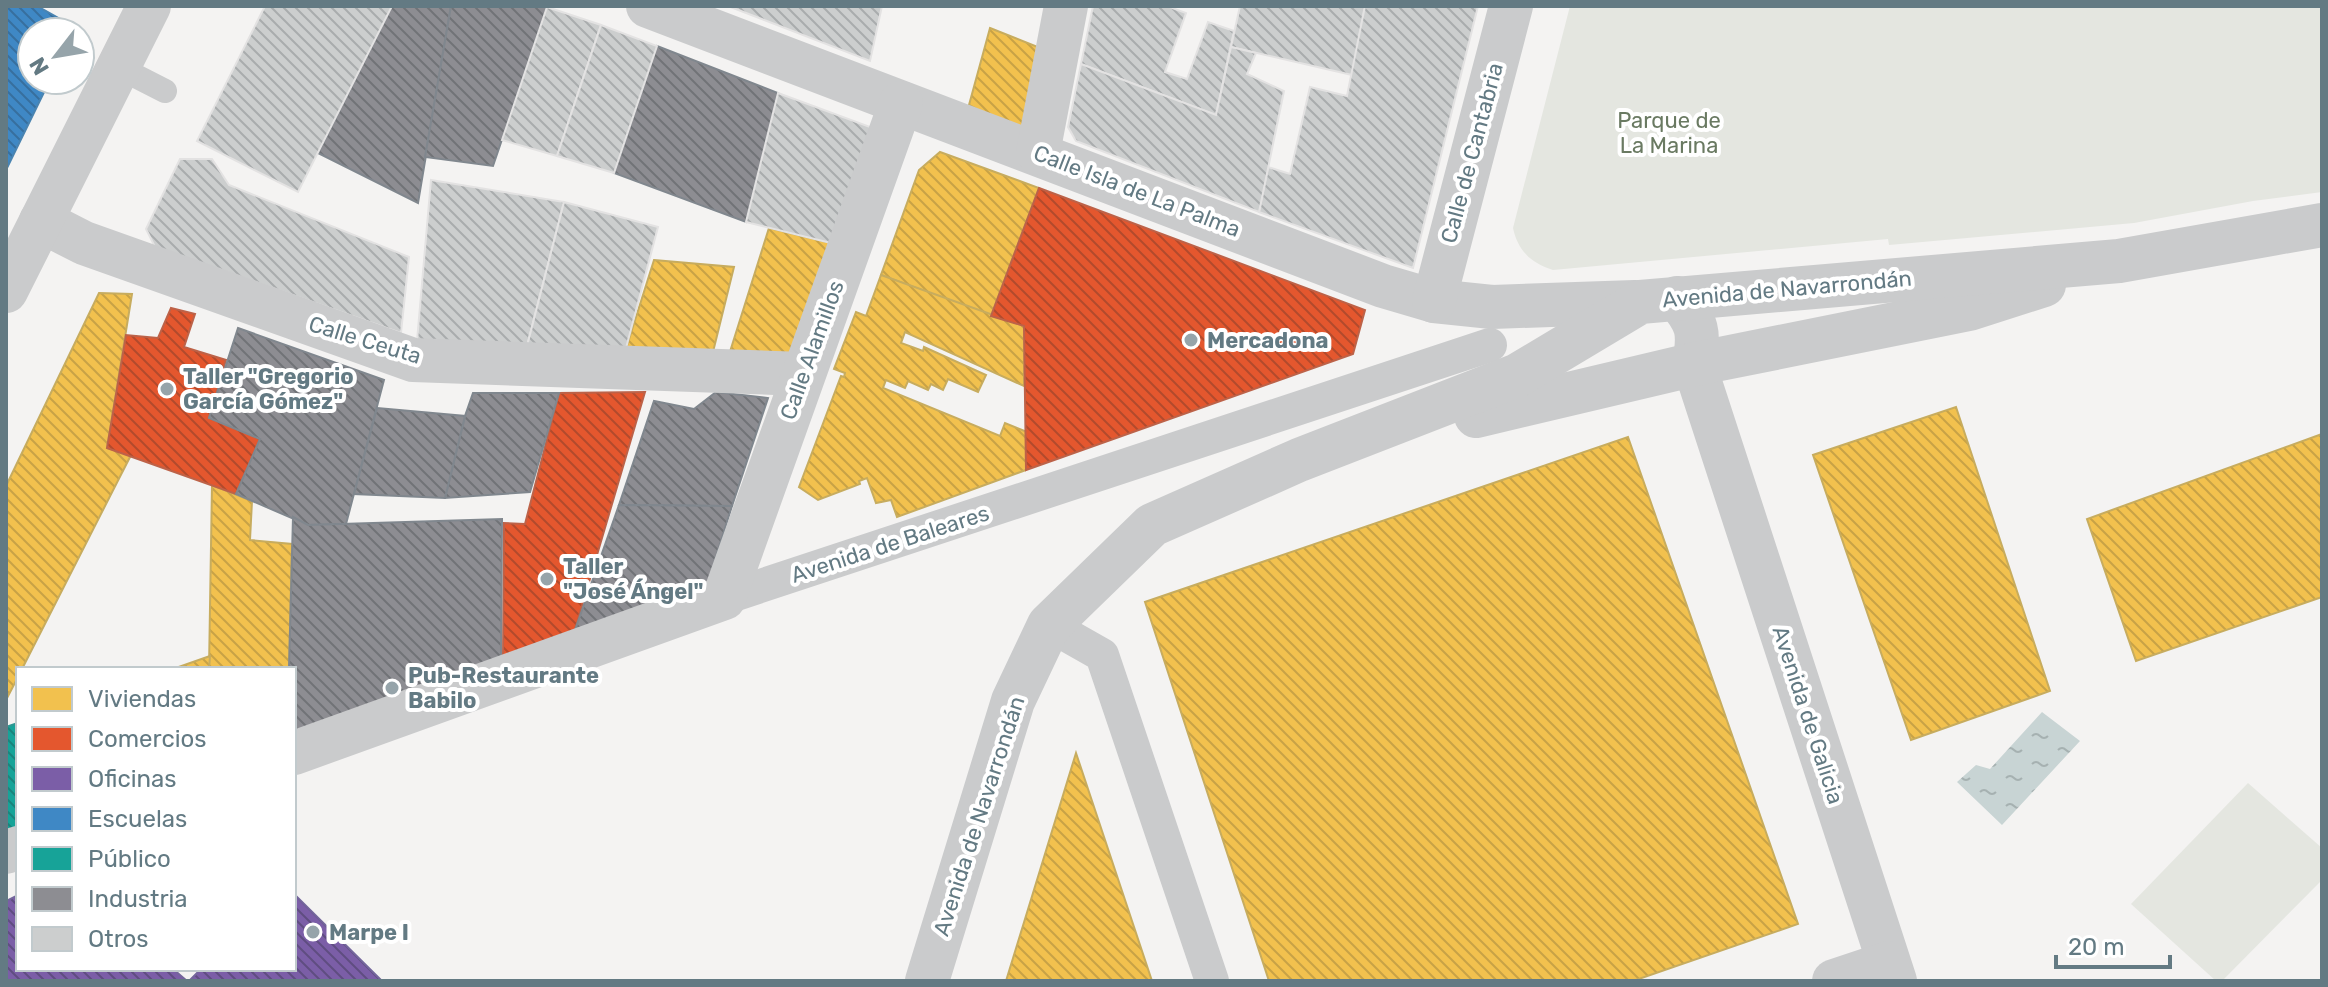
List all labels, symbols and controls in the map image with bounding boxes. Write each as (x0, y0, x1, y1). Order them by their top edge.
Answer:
north arrow (16, 16, 96, 96)
text: N (24, 52, 55, 80)
street label: Calle de Cantabria (1435, 60, 1509, 246)
park label: Parque de La Marina (1617, 107, 1721, 159)
street label: Calle Isla de La Palma (1030, 139, 1244, 243)
street label: Avenida de Navarrondán (1661, 265, 1913, 313)
street label: Calle Alamillos (774, 277, 850, 423)
street label: Calle Ceuta (306, 310, 424, 370)
place label: Mercadona (1207, 327, 1329, 354)
marker: Mercadona (1182, 331, 1200, 349)
place label: Taller "Gregorio García Gómez" (183, 363, 354, 415)
marker: Taller "Gregorio García Gómez" (158, 380, 176, 398)
street label: Avenida de Baleares (788, 499, 992, 589)
place label: Taller "José Ángel" (563, 553, 704, 605)
marker: Taller "José Ángel" (538, 570, 556, 588)
street label: Avenida de Galicia (1766, 623, 1850, 807)
place label: Pub-Restaurante Babilo (408, 662, 599, 714)
legend (16, 667, 296, 971)
marker: Pub-Restaurante Babilo (383, 679, 401, 697)
text: Viviendas (88, 685, 196, 713)
street label: Avenida de Navarrondán (927, 693, 1031, 939)
text: Comercios (88, 725, 207, 753)
text: Oficinas (88, 765, 177, 793)
text: Escuelas (88, 805, 187, 833)
text: Público (88, 845, 171, 873)
text: Industria (88, 885, 188, 913)
place label: Marpe I (329, 919, 409, 946)
scale bar (2056, 919, 2170, 969)
marker: Marpe I (304, 923, 322, 941)
text: Otros (88, 925, 149, 953)
text: 20 m (2068, 933, 2125, 961)

